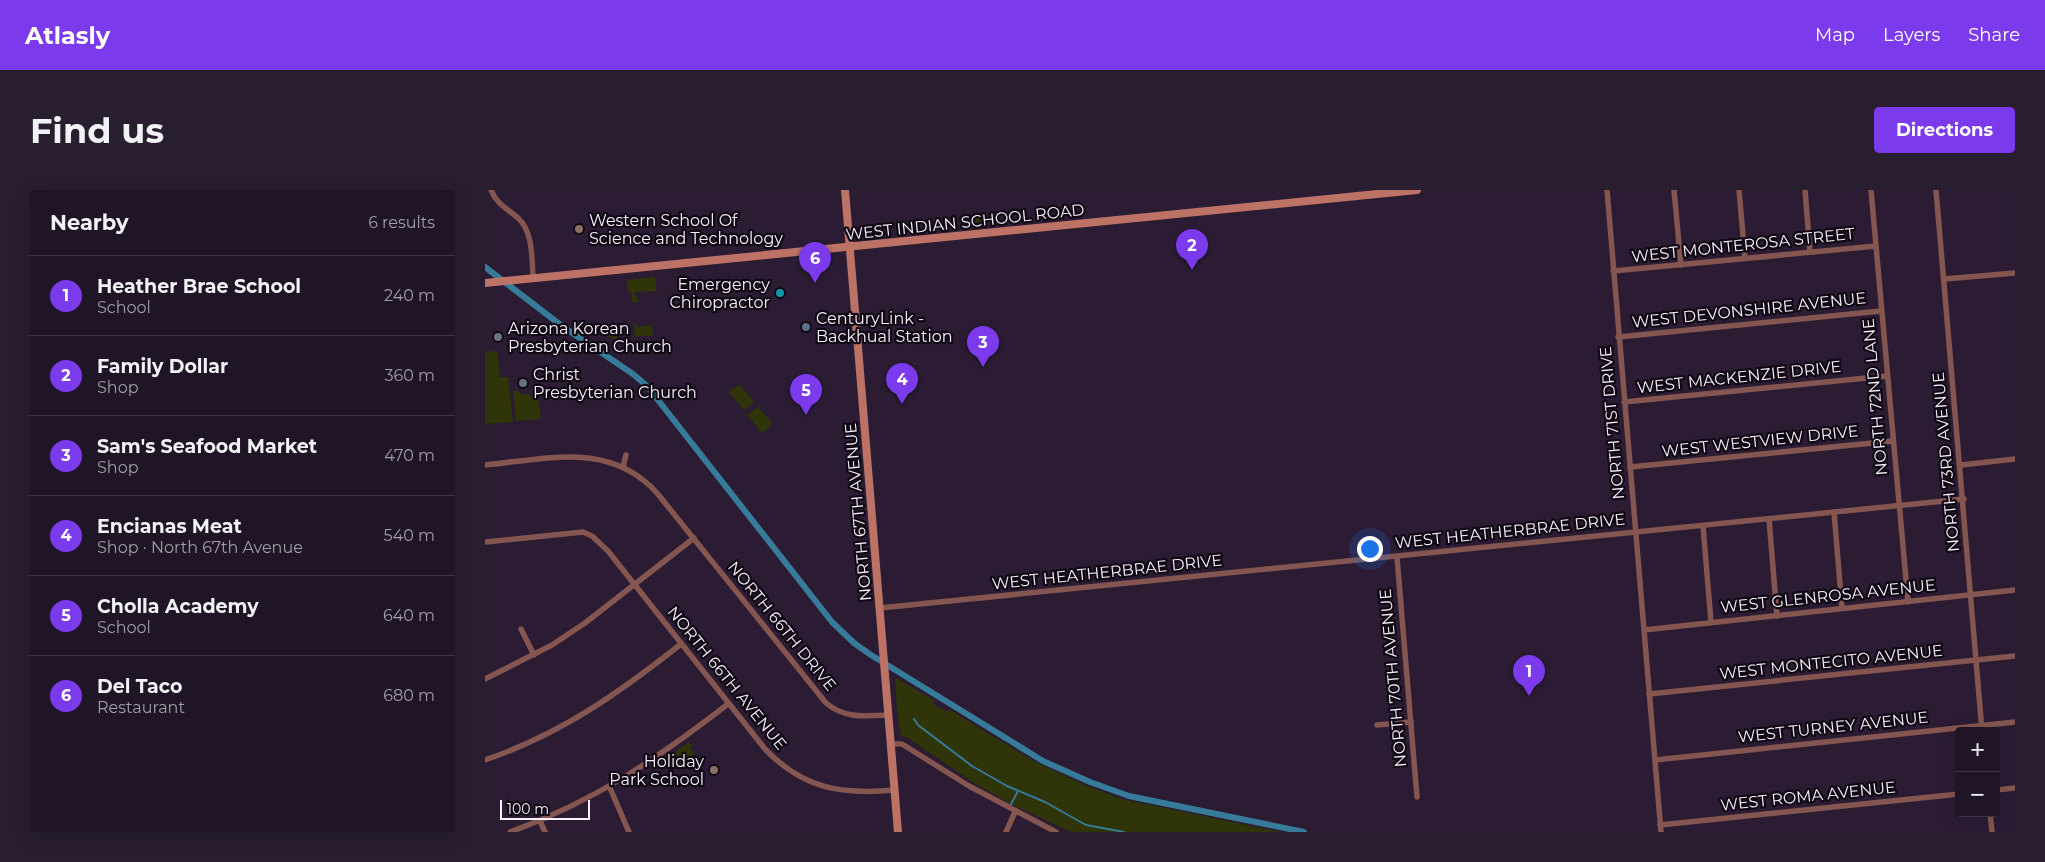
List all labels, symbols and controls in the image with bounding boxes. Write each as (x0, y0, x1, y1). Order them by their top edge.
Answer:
text: Atlasly (25, 21, 110, 50)
text: Map (1815, 24, 1855, 46)
text: Layers (1883, 24, 1940, 46)
text: Share (1968, 24, 2020, 46)
button: Directions (1874, 107, 2015, 153)
text: Find us (30, 109, 164, 152)
street label: WEST INDIAN SCHOOL ROAD (845, 200, 1085, 244)
text: Nearby (50, 210, 129, 235)
place label: Western School Of Science and Technology (589, 211, 783, 248)
text: 6 results (368, 213, 435, 232)
marker: Western School Of Science and Technology (573, 223, 585, 235)
street label: WEST MONTEROSA STREET (1630, 224, 1856, 266)
pin: 2 (1176, 229, 1208, 270)
pin: 6 (799, 242, 831, 283)
text: Heather Brae School (97, 275, 301, 298)
place label: Emergency Chiropractor (669, 275, 770, 312)
text: 1 (63, 286, 69, 305)
text: 240 m (384, 286, 435, 305)
marker: Emergency Chiropractor (774, 287, 786, 299)
street label: WEST DEVONSHIRE AVENUE (1631, 288, 1867, 332)
text: School (97, 298, 151, 317)
place label: CenturyLink - Backhual Station (816, 309, 953, 346)
street label: NORTH 72ND LANE (1859, 318, 1891, 476)
place label: Arizona Korean Presbyterian Church (508, 319, 672, 356)
marker: CenturyLink - Backhual Station (800, 321, 812, 333)
pin: 3 (967, 326, 999, 367)
marker: Arizona Korean Presbyterian Church (492, 331, 504, 343)
street label: NORTH 71ST DRIVE (1596, 346, 1628, 500)
text: Family Dollar (97, 355, 228, 378)
street label: WEST MACKENZIE DRIVE (1636, 357, 1842, 397)
pin: 4 (886, 363, 918, 404)
place label: Christ Presbyterian Church (533, 365, 697, 402)
text: 2 (61, 366, 71, 385)
text: 360 m (384, 366, 435, 385)
street label: NORTH 73RD AVENUE (1929, 371, 1963, 553)
pin: 5 (790, 374, 822, 415)
marker: Christ Presbyterian Church (517, 377, 529, 389)
text: Shop (97, 378, 139, 397)
street label: WEST WESTVIEW DRIVE (1661, 421, 1859, 461)
street label: NORTH 67TH AVENUE (841, 422, 875, 602)
text: Sam's Seafood Market (97, 435, 317, 458)
text: 3 (61, 446, 71, 465)
text: 470 m (384, 446, 435, 465)
text: Shop (97, 458, 139, 477)
street label: WEST HEATHERBRAE DRIVE (1394, 509, 1626, 553)
text: Encianas Meat (97, 515, 242, 538)
text: 4 (60, 526, 72, 545)
text: 540 m (384, 526, 435, 545)
your location (1357, 536, 1383, 562)
text: Shop · North 67th Avenue (97, 538, 303, 557)
street label: WEST HEATHERBRAE DRIVE (991, 550, 1223, 594)
street label: NORTH 66TH DRIVE (724, 557, 840, 695)
street label: WEST GLENROSA AVENUE (1719, 575, 1937, 617)
street label: NORTH 70TH AVENUE (1376, 588, 1410, 768)
text: Cholla Academy (97, 595, 259, 618)
street label: NORTH 66TH AVENUE (663, 603, 791, 753)
text: 5 (61, 606, 71, 625)
text: 640 m (383, 606, 435, 625)
text: School (97, 618, 151, 637)
street label: WEST MONTECITO AVENUE (1718, 641, 1944, 683)
pin: 1 (1513, 655, 1545, 696)
text: Del Taco (97, 675, 182, 698)
text: 6 (61, 686, 71, 705)
text: 680 m (383, 686, 435, 705)
text: Restaurant (97, 698, 185, 717)
street label: WEST TURNEY AVENUE (1737, 708, 1929, 746)
map controls (1955, 727, 2000, 817)
button: + (1955, 727, 2000, 772)
place label: Holiday Park School (609, 752, 704, 789)
marker: Holiday Park School (708, 764, 720, 776)
button: − (1955, 772, 2000, 817)
street label: WEST ROMA AVENUE (1719, 777, 1897, 815)
scale bar (500, 797, 590, 820)
text: 100 m (507, 800, 549, 818)

